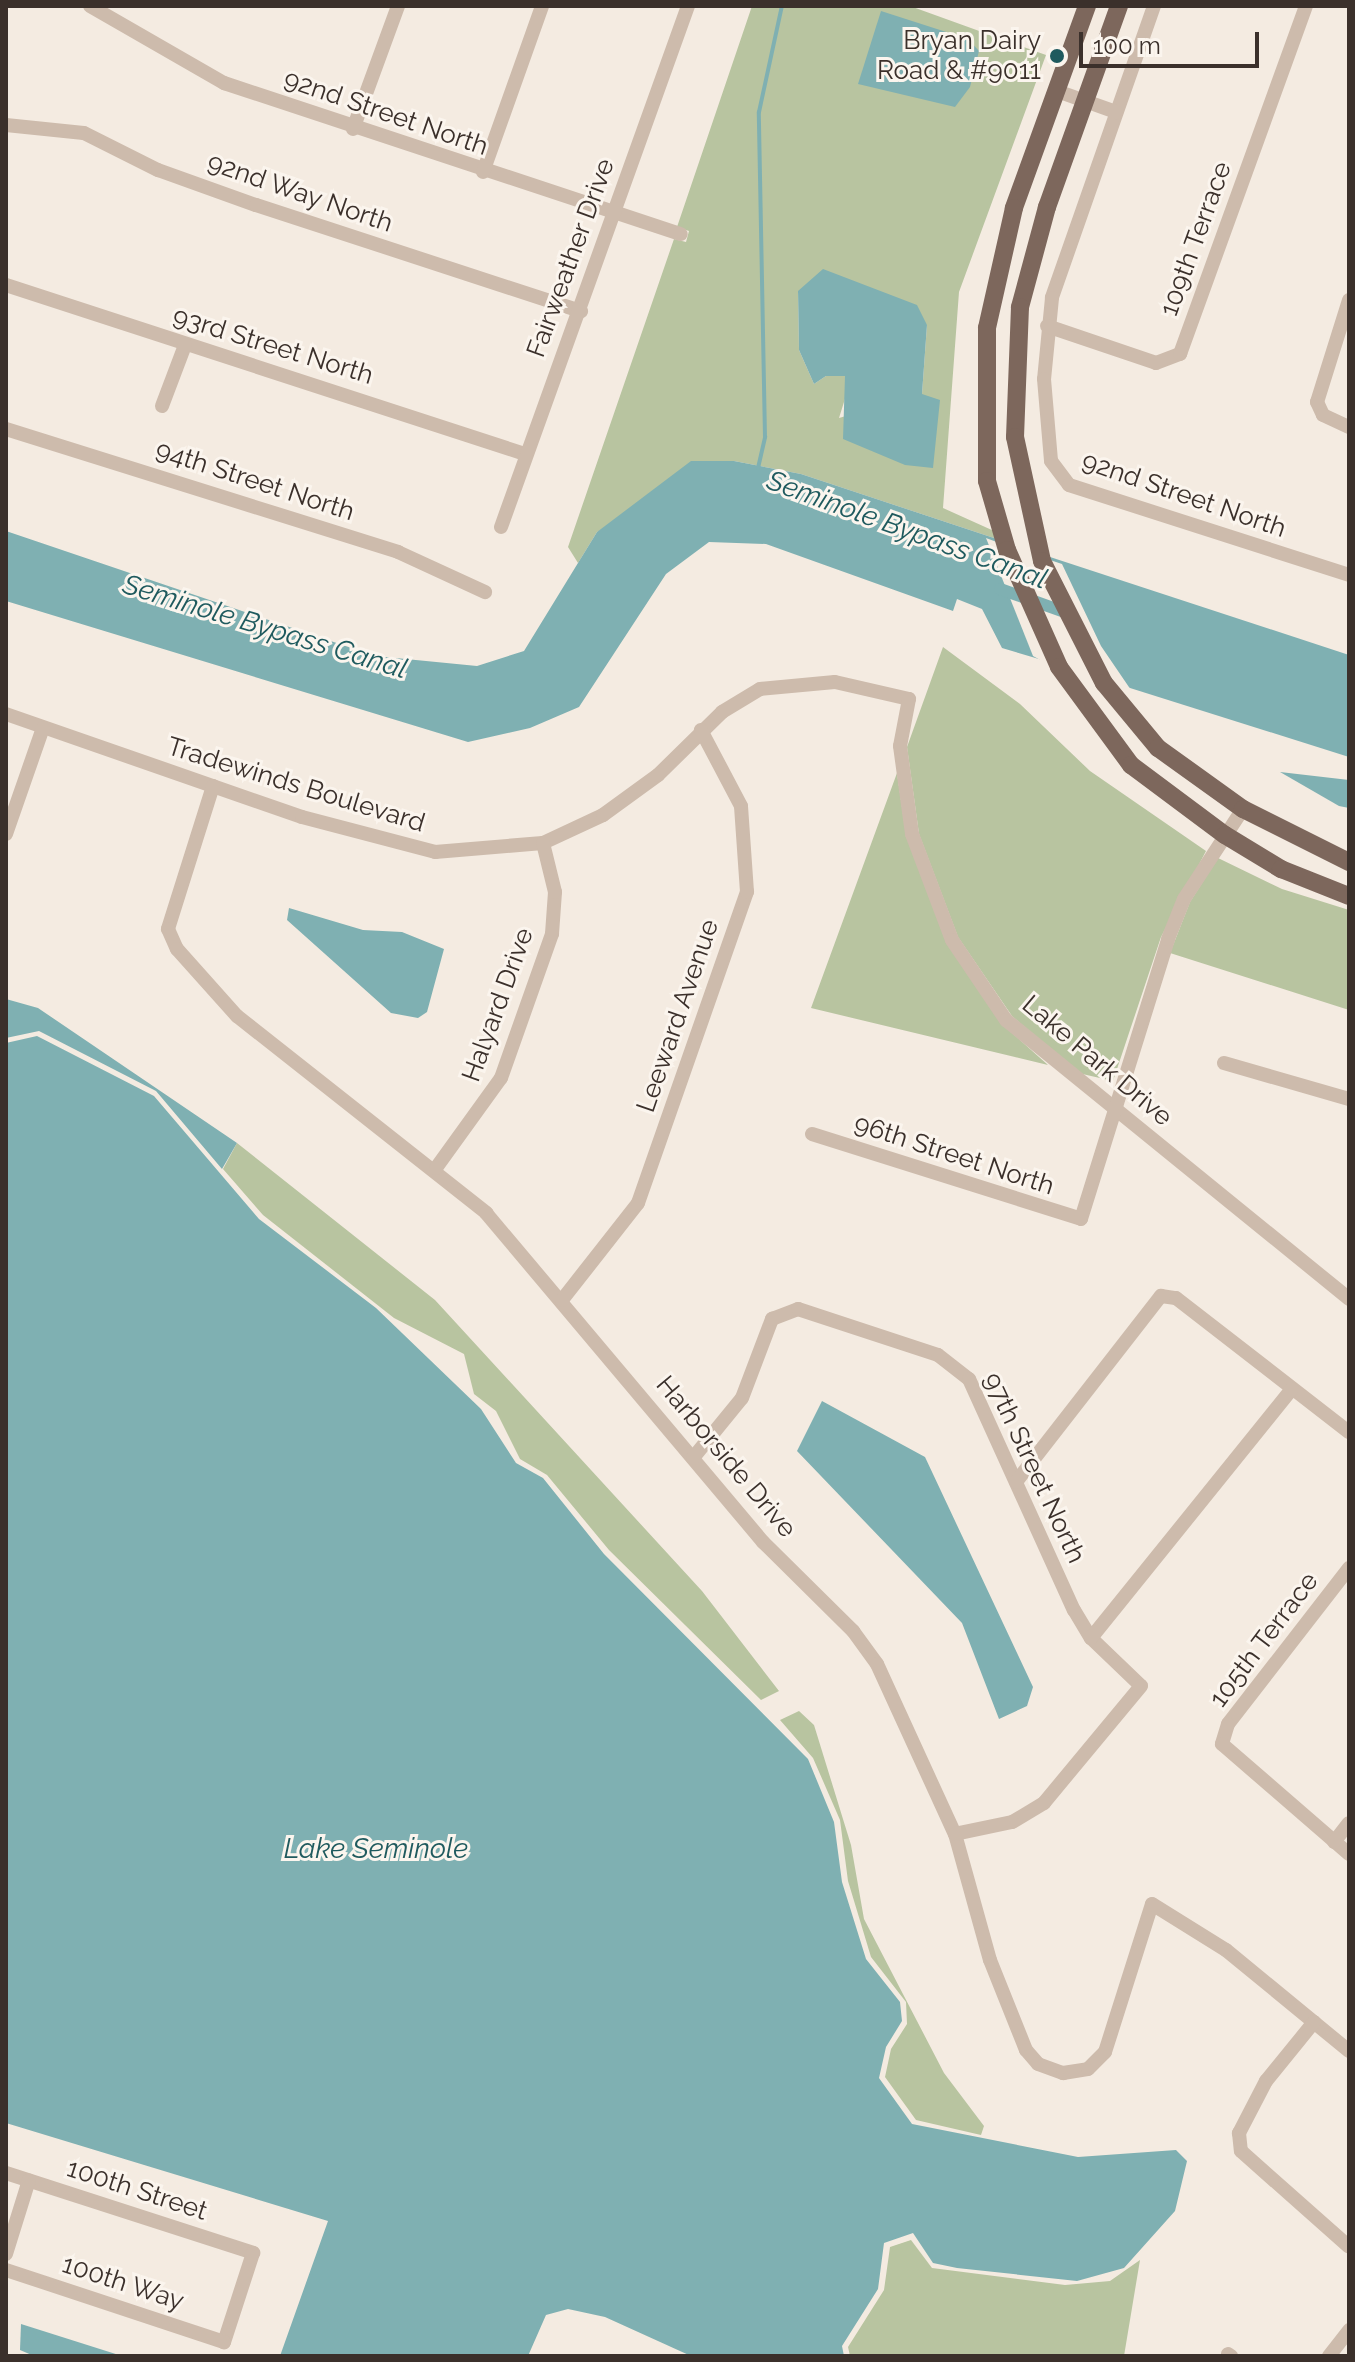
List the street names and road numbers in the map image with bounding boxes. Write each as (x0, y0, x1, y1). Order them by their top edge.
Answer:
street label: 92nd Street North (280, 63, 492, 163)
street label: 92nd Way North (203, 146, 397, 240)
street label: Fairweather Drive (521, 154, 621, 362)
street label: 109th Terrace (1154, 157, 1238, 321)
street label: 93rd Street North (169, 301, 377, 391)
street label: 94th Street North (152, 434, 358, 528)
street label: 92nd Street North (1078, 445, 1290, 545)
street label: Tradewinds Boulevard (163, 731, 429, 839)
street label: Leeward Avenue (630, 915, 726, 1117)
street label: Halyard Drive (456, 924, 540, 1086)
street label: Lake Park Drive (1016, 989, 1178, 1133)
street label: 96th Street North (850, 1108, 1058, 1202)
street label: 97th Street North (976, 1368, 1092, 1568)
street label: Harborside Drive (649, 1370, 803, 1544)
street label: 105th Terrace (1203, 1566, 1325, 1714)
street label: 100th Street (63, 2153, 211, 2227)
street label: 100th Way (58, 2249, 188, 2317)

